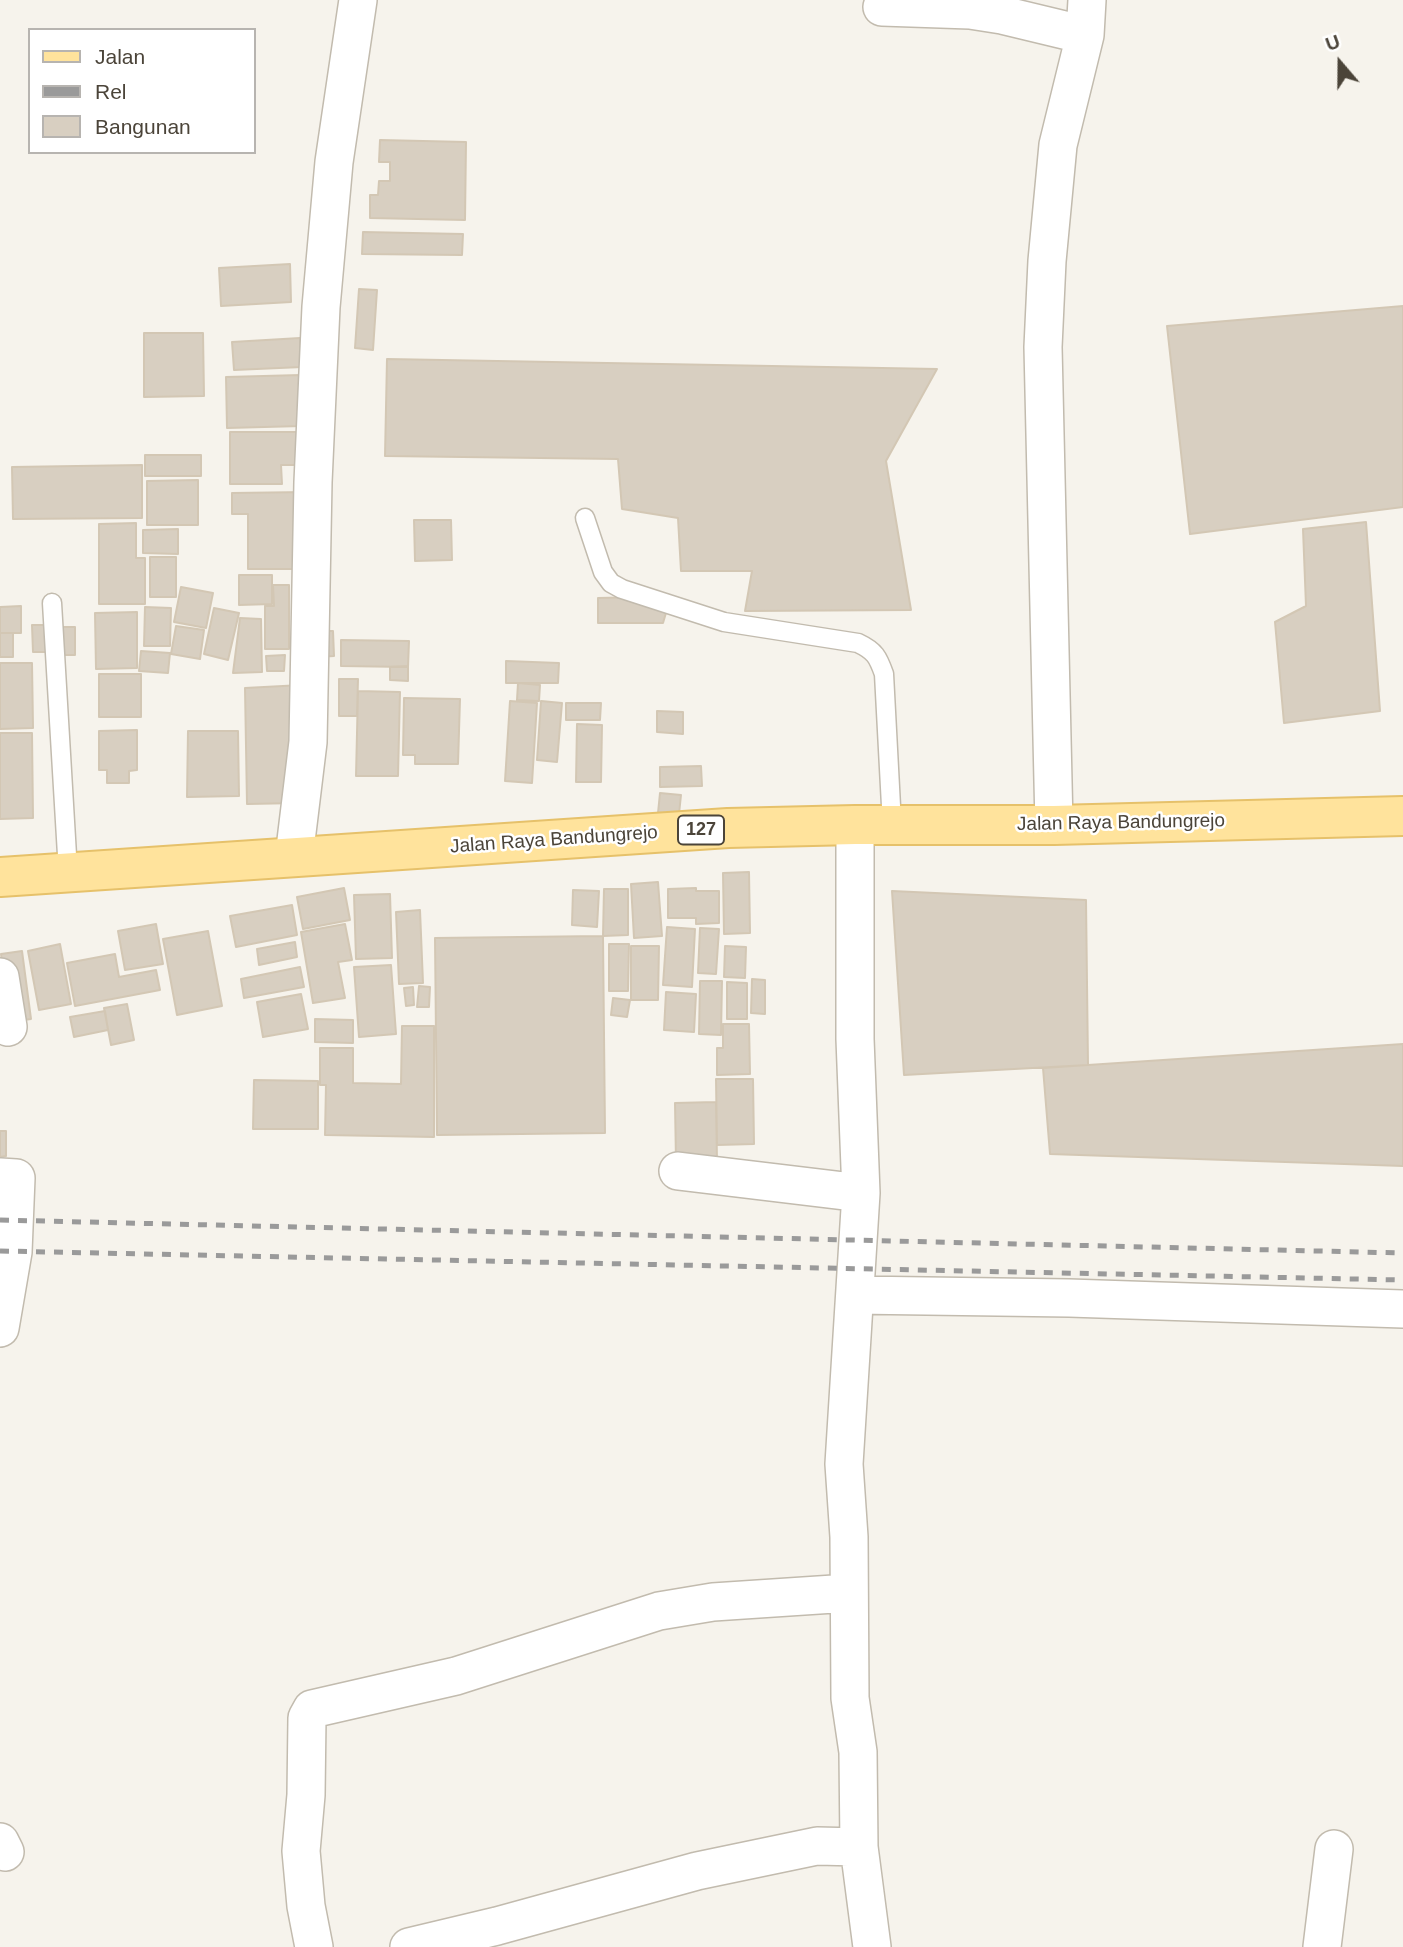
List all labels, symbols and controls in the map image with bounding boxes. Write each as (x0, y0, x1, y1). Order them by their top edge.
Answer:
legend (28, 28, 256, 154)
north arrow (1305, 28, 1375, 98)
text: U (1323, 31, 1343, 55)
text: Jalan (95, 45, 145, 68)
text: Rel (95, 80, 127, 103)
text: Bangunan (95, 115, 191, 138)
street label: Jalan Raya Bandungrejo (1017, 810, 1225, 836)
road number: 127 (678, 816, 724, 844)
street label: Jalan Raya Bandungrejo (449, 821, 659, 859)

